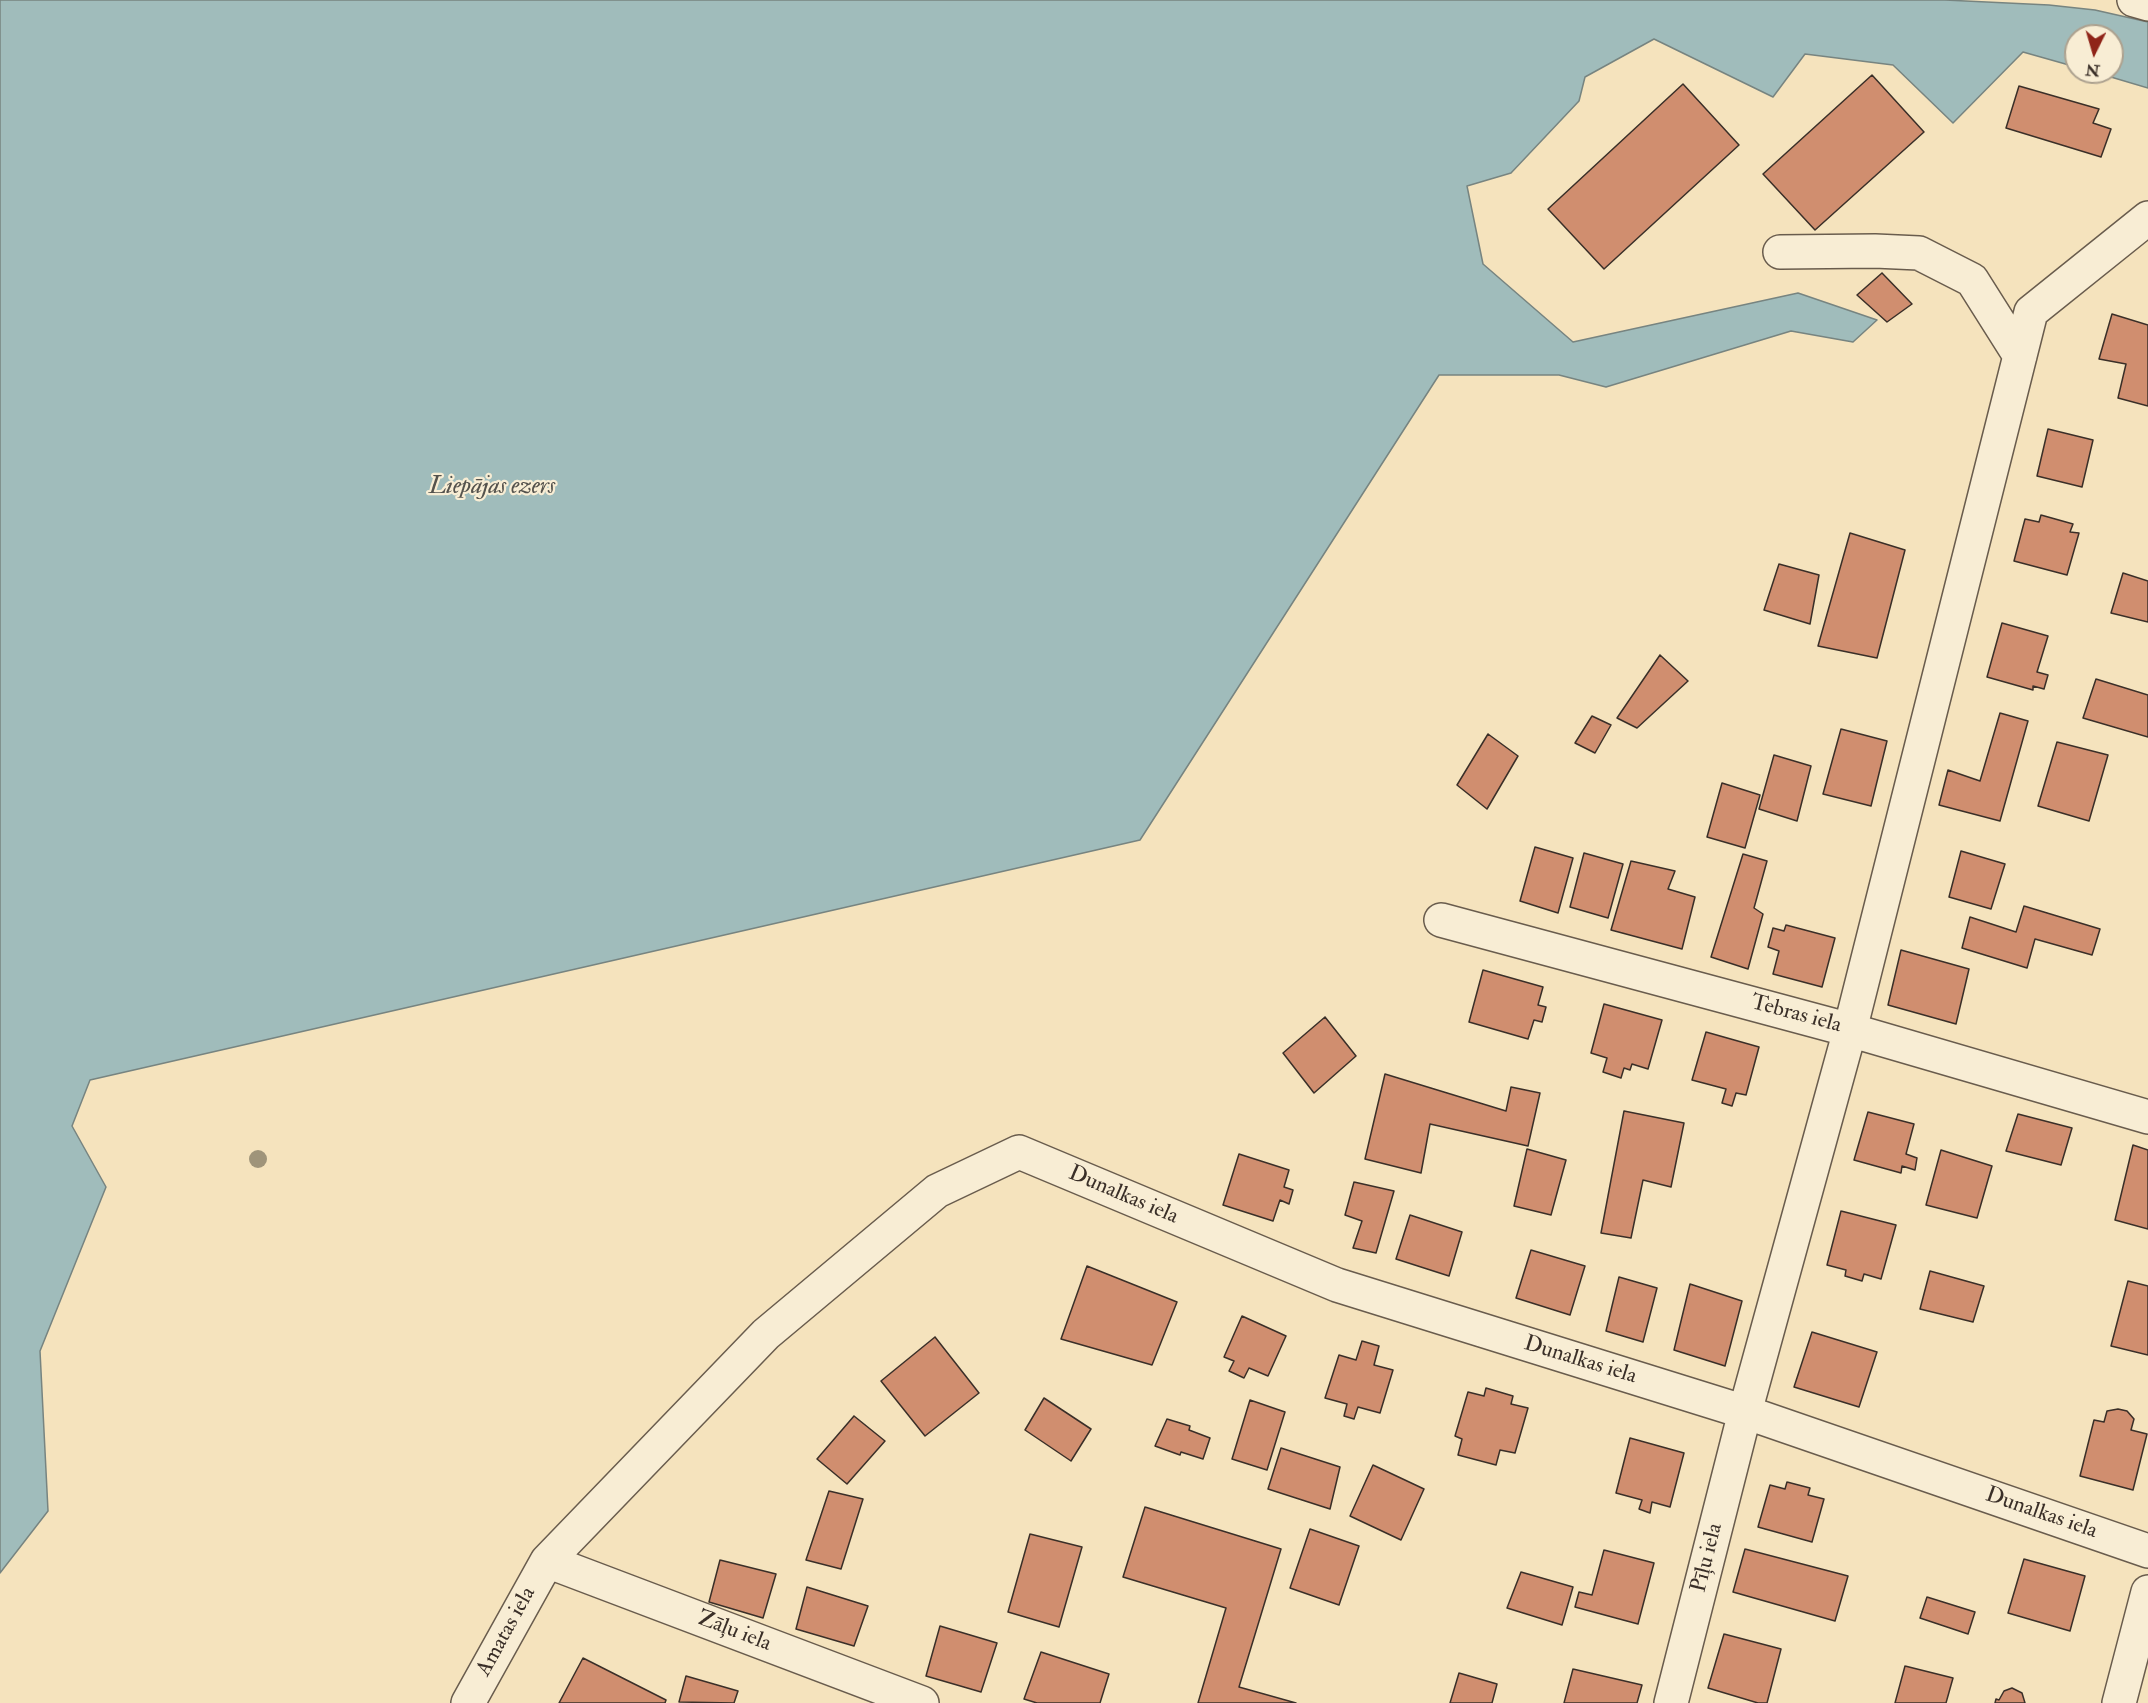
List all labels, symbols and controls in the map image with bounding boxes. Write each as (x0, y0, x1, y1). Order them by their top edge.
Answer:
north arrow (2064, 24, 2124, 84)
text: N (2085, 59, 2101, 81)
water label: Liepājas ezers (429, 474, 555, 502)
street label: Tebras iela (1748, 990, 1844, 1040)
street label: Dunalkas iela (1064, 1161, 1182, 1231)
street label: Dunalkas iela (1520, 1331, 1640, 1391)
street label: Dunalkas iela (1982, 1483, 2100, 1545)
street label: Pīļu iela (1687, 1521, 1729, 1595)
street label: Amatas iela (472, 1583, 542, 1681)
street label: Zāļu iela (693, 1606, 775, 1658)

